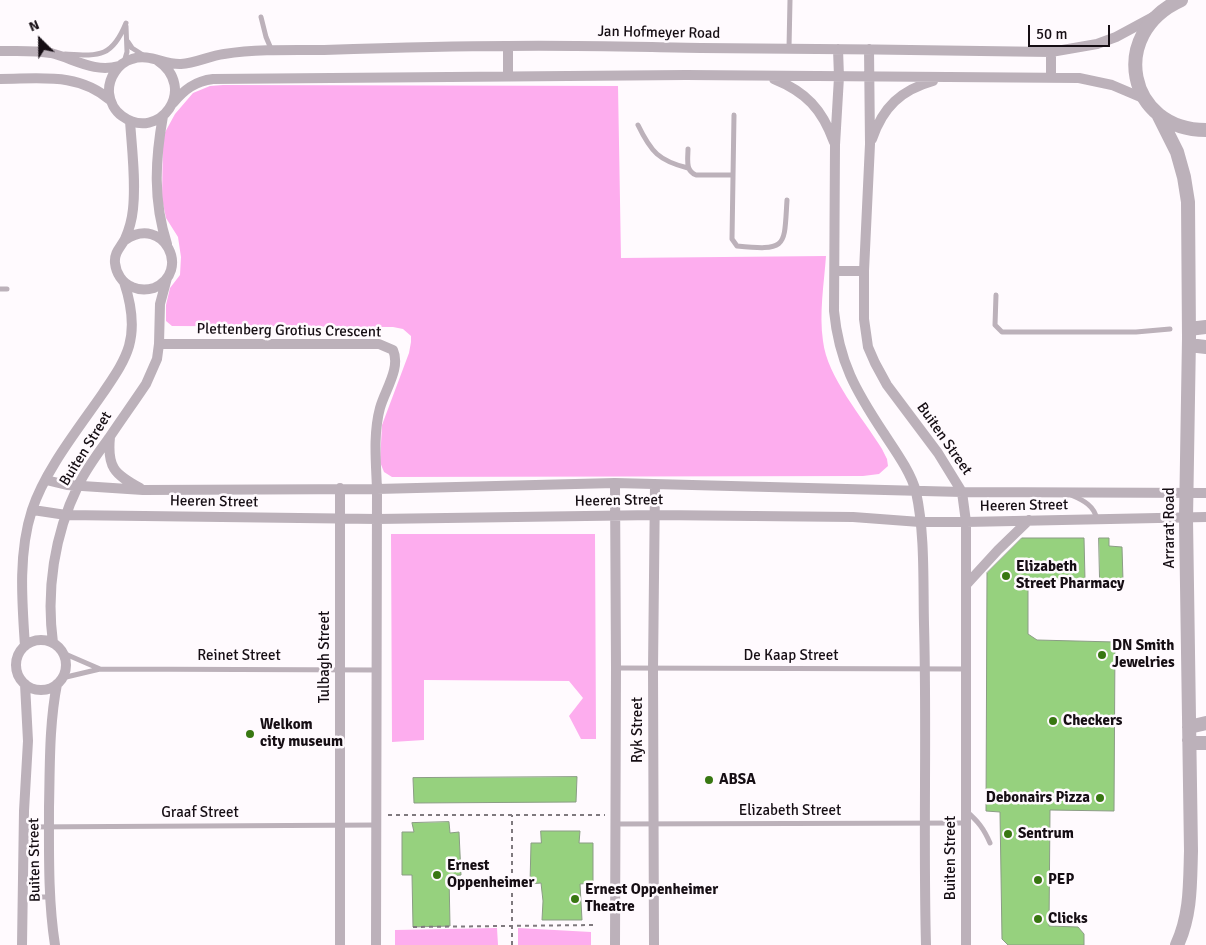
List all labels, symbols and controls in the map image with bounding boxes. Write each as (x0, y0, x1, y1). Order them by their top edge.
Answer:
north arrow (15, 15, 65, 65)
scale bar (1031, 15, 1114, 47)
text: N (26, 16, 42, 35)
street label: Jan Hofmeyer Road (597, 23, 721, 43)
text: 50 m (1036, 25, 1067, 43)
street label: Plettenberg Grotius Crescent (197, 320, 381, 342)
street label: Buiten Street (912, 399, 976, 479)
street label: Buiten Street (56, 408, 116, 490)
street label: Arrarat Road (1161, 487, 1179, 569)
street label: Heeren Street (575, 491, 663, 511)
street label: Heeren Street (170, 492, 258, 512)
street label: Heeren Street (980, 496, 1068, 516)
place label: Elizabeth Street Pharmacy (1016, 558, 1124, 593)
marker: Elizabeth Street Pharmacy (1000, 570, 1012, 582)
street label: Tulbagh Street (316, 611, 334, 703)
place label: DN Smith Jewelries (1112, 637, 1175, 672)
street label: Reinet Street (197, 647, 281, 665)
street label: De Kaap Street (743, 647, 839, 665)
marker: DN Smith Jewelries (1096, 649, 1108, 661)
street label: Ryk Street (629, 697, 647, 763)
place label: Checkers (1063, 712, 1122, 730)
marker: Checkers (1047, 715, 1059, 727)
place label: Welkom city museum (260, 716, 343, 751)
marker: Welkom city museum (244, 728, 256, 740)
place label: ABSA (719, 771, 756, 789)
marker: ABSA (703, 774, 715, 786)
place label: Debonairs Pizza (986, 789, 1090, 807)
marker: Debonairs Pizza (1094, 792, 1106, 804)
street label: Elizabeth Street (739, 802, 841, 820)
street label: Graaf Street (161, 804, 239, 822)
street label: Buiten Street (942, 816, 960, 900)
street label: Buiten Street (25, 818, 45, 902)
place label: Sentrum (1018, 825, 1074, 843)
marker: Sentrum (1002, 828, 1014, 840)
place label: Ernest Oppenheimer (447, 857, 534, 892)
marker: Ernest Oppenheimer (431, 869, 443, 881)
place label: PEP (1048, 871, 1074, 889)
marker: PEP (1032, 874, 1044, 886)
place label: Ernest Oppenheimer Theatre (585, 881, 718, 916)
marker: Ernest Oppenheimer Theatre (569, 893, 581, 905)
place label: Clicks (1048, 910, 1088, 928)
marker: Clicks (1032, 913, 1044, 925)

